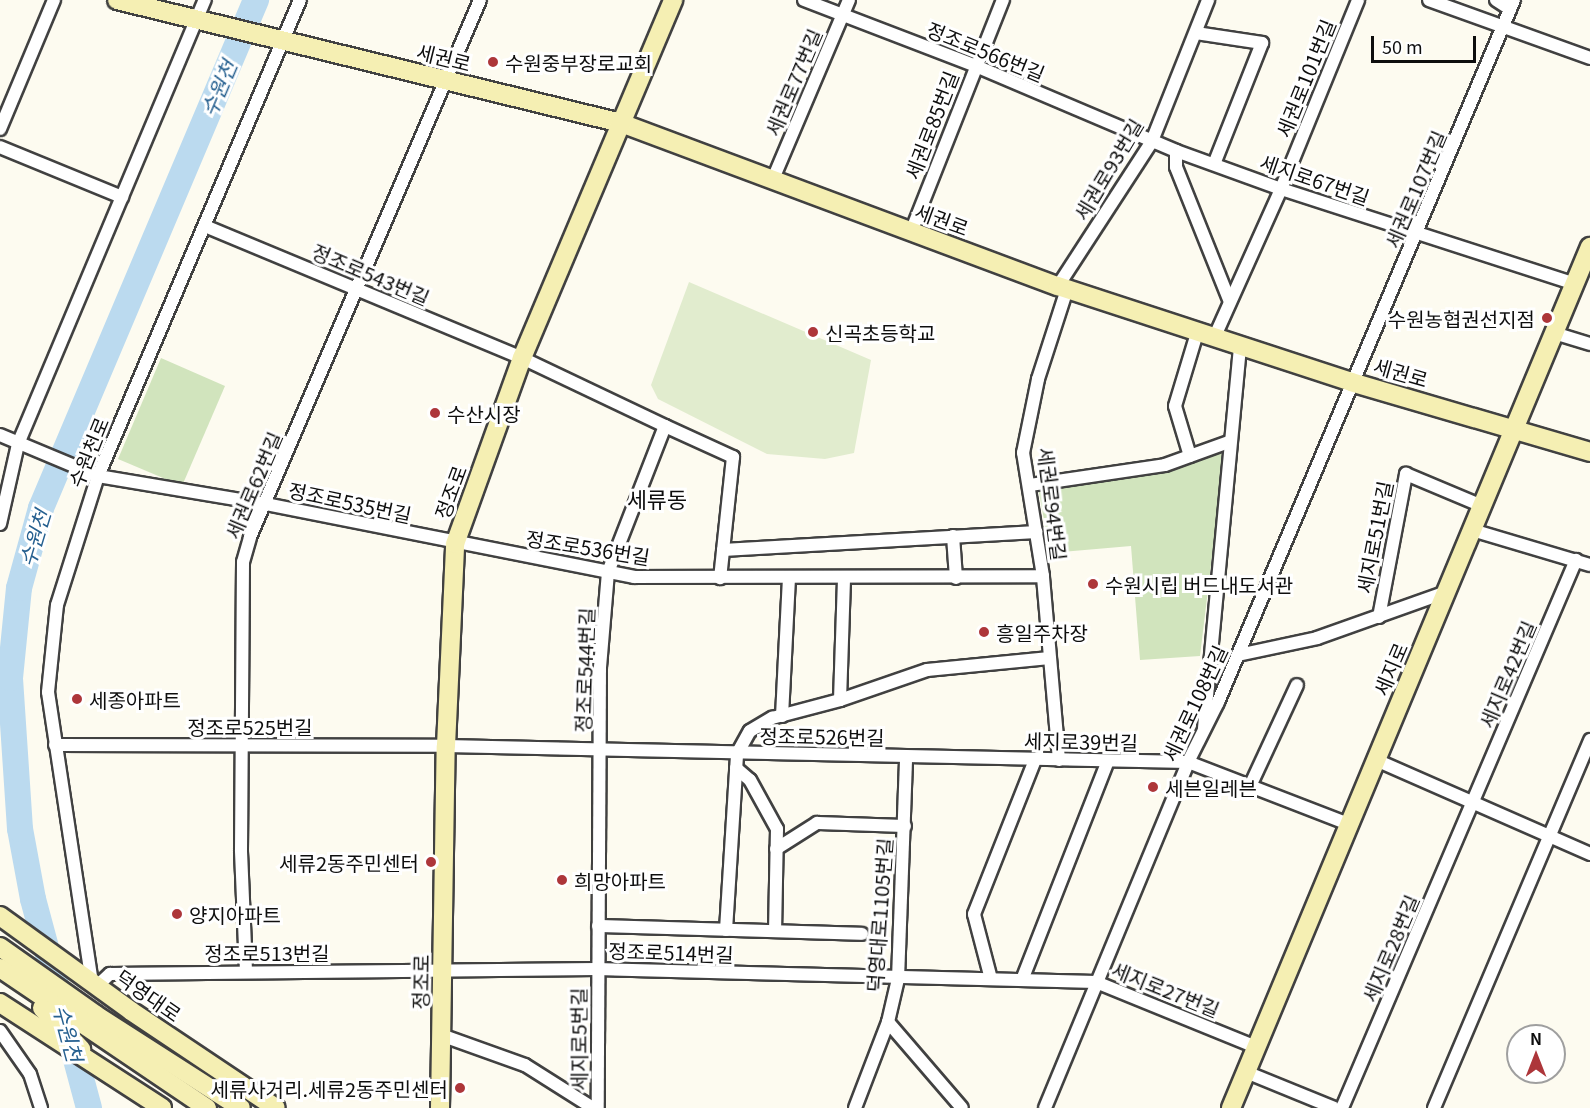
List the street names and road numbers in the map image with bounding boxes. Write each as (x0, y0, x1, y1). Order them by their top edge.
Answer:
street label: 세권로101번길 (1270, 15, 1340, 141)
street label: 정조로566번길 (923, 16, 1049, 86)
street label: 세권로77번길 (760, 25, 826, 139)
street label: 세권로 (414, 39, 474, 75)
street label: 세권로85번길 (899, 67, 963, 183)
street label: 세권로93번길 (1068, 114, 1148, 224)
street label: 세권로107번길 (1379, 127, 1451, 251)
street label: 세지로67번길 (1257, 149, 1373, 209)
street label: 세권로 (912, 198, 972, 240)
street label: 정조로543번길 (309, 238, 433, 310)
street label: 세권로 (1371, 353, 1431, 391)
street label: 수원천로 (63, 413, 113, 491)
street label: 세권로62번길 (220, 428, 286, 542)
street label: 세권로94번길 (1034, 446, 1072, 562)
street label: 정조로 (429, 462, 471, 522)
street label: 정조로535번길 (286, 477, 414, 527)
street label: 세지로51번길 (1351, 479, 1397, 595)
street label: 정조로536번길 (524, 525, 652, 569)
street label: 정조로544번길 (570, 607, 598, 733)
street label: 세지로42번길 (1474, 617, 1540, 731)
street label: 세지로 (1368, 639, 1412, 699)
street label: 세권로108번길 (1157, 641, 1231, 765)
street label: 정조로525번길 (187, 714, 313, 738)
street label: 정조로526번길 (759, 723, 885, 749)
street label: 세지로39번길 (1024, 728, 1138, 754)
street label: 덕영대로1105번길 (862, 837, 896, 993)
street label: 세지로28번길 (1357, 891, 1423, 1005)
street label: 정조로514번길 (608, 938, 734, 966)
street label: 정조로513번길 (204, 940, 330, 964)
street label: 정조로 (408, 954, 432, 1010)
street label: 세지로27번길 (1109, 956, 1223, 1022)
street label: 덕영대로 (112, 964, 186, 1026)
street label: 세지로5번길 (566, 987, 590, 1091)

